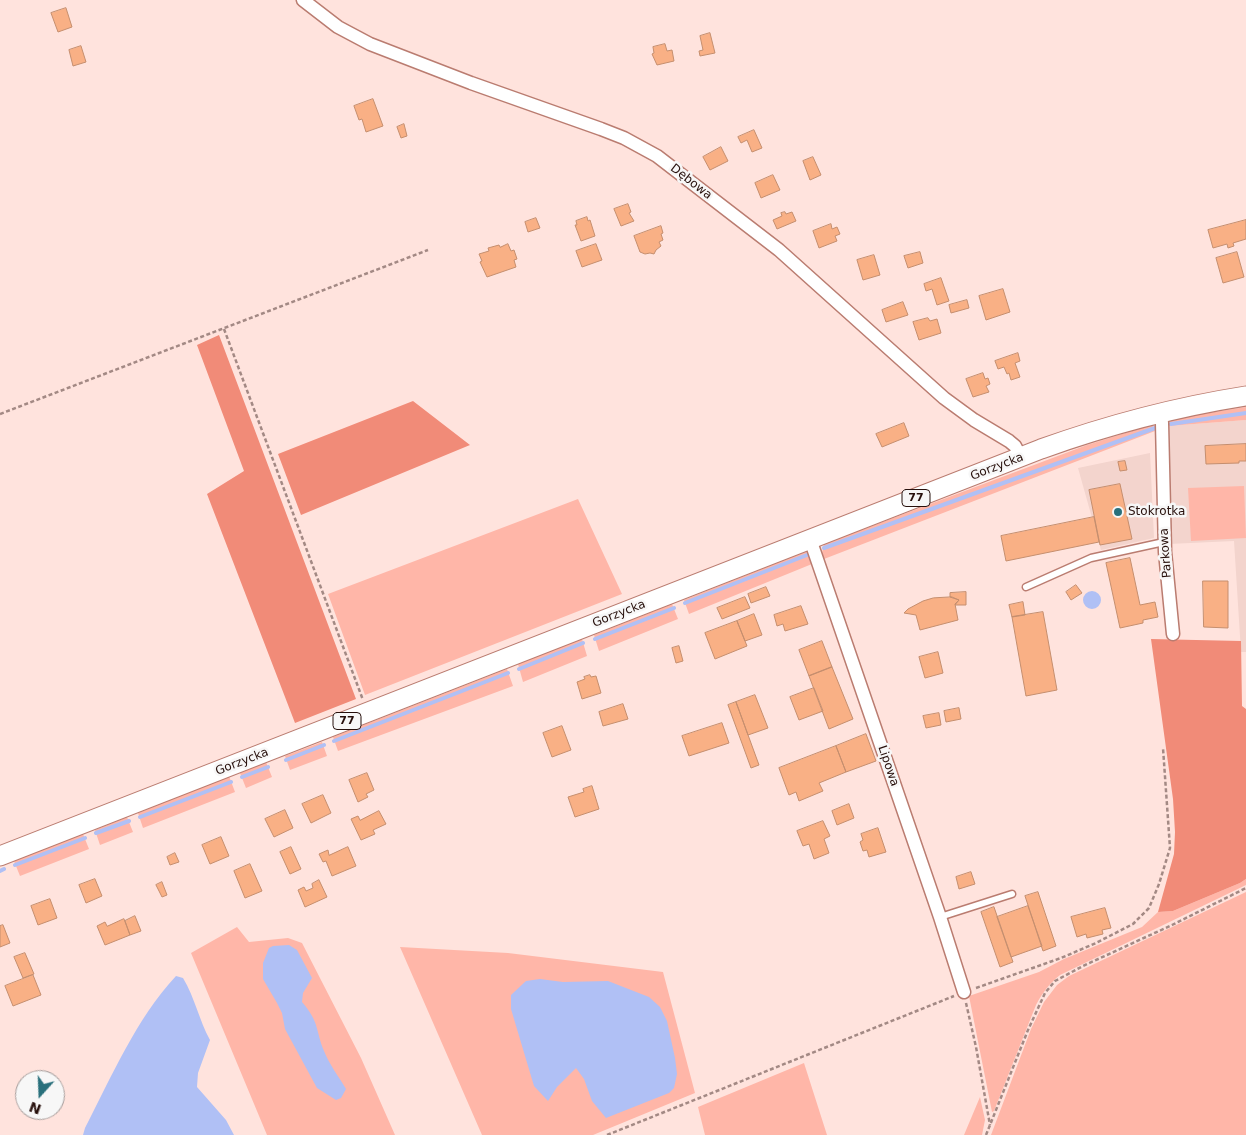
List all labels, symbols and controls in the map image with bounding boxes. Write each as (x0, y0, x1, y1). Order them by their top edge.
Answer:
street label: Dębowa (667, 161, 715, 203)
street label: Gorzycka (968, 450, 1026, 484)
road number: 77 (902, 489, 930, 506)
place label: Stokrotka (1128, 505, 1185, 519)
marker: Stokrotka (1112, 506, 1124, 518)
street label: Parkowa (1157, 528, 1175, 578)
street label: Gorzycka (590, 597, 648, 631)
road number: 77 (333, 712, 361, 729)
street label: Lipowa (874, 744, 902, 788)
street label: Gorzycka (213, 745, 271, 779)
north arrow (15, 1070, 65, 1120)
text: N (27, 1099, 43, 1118)

